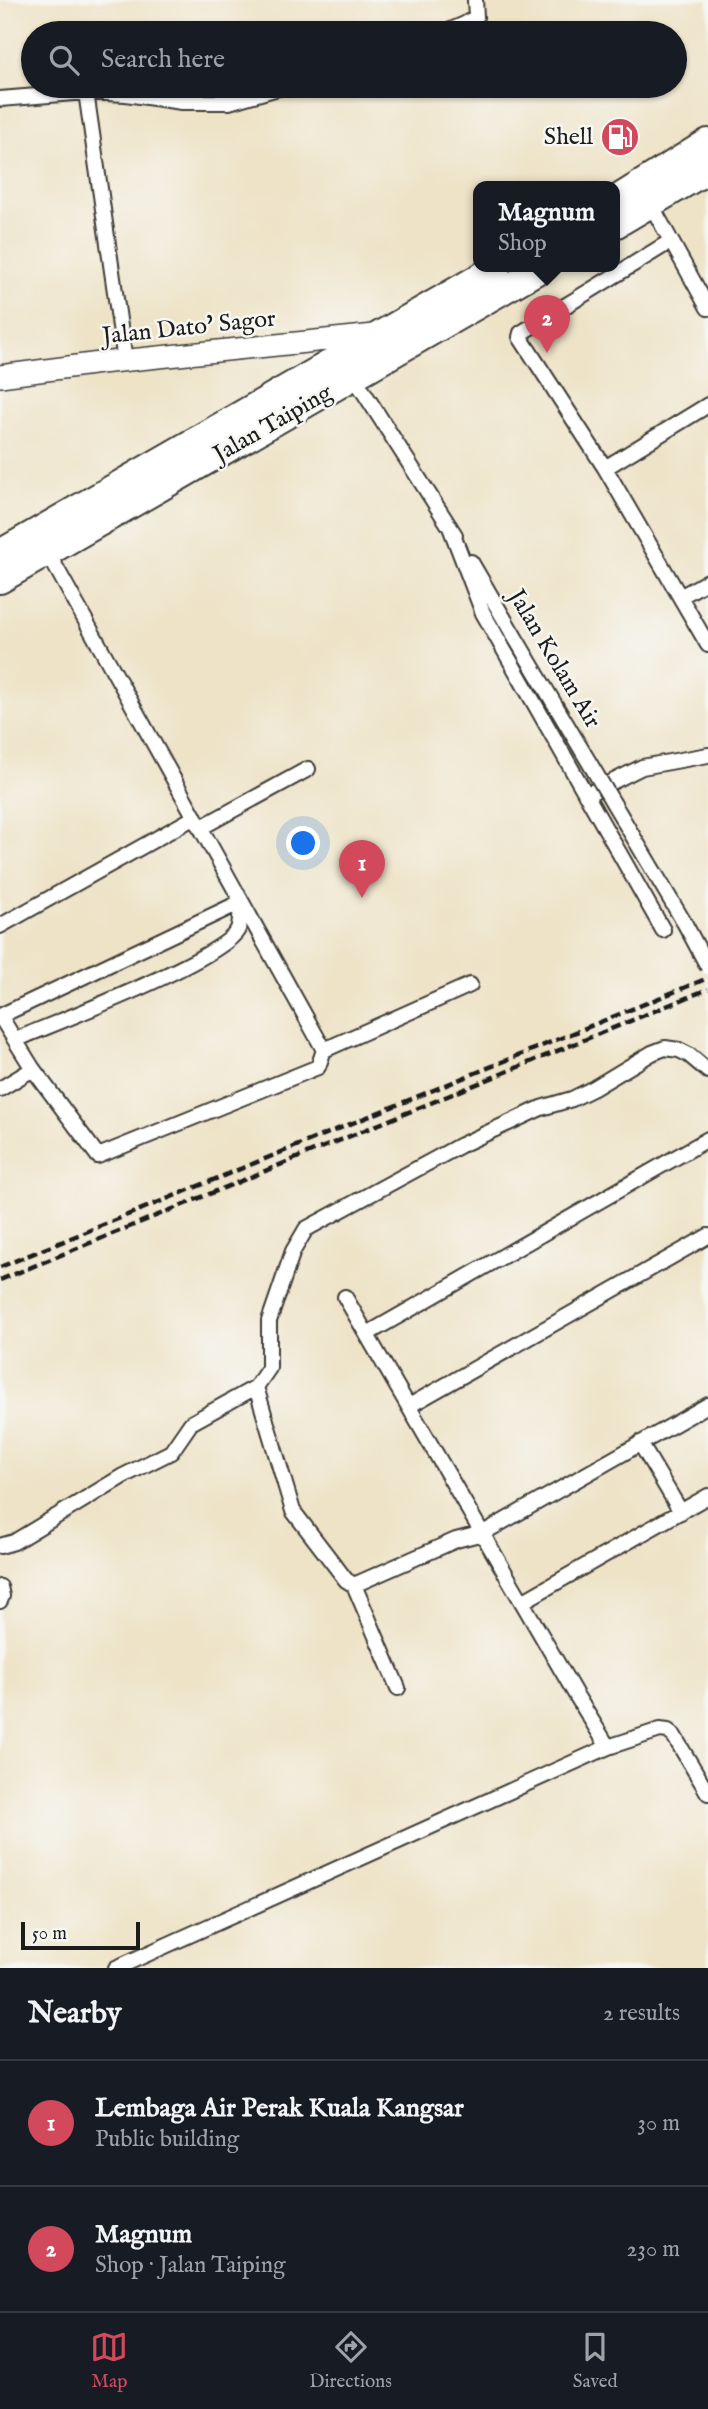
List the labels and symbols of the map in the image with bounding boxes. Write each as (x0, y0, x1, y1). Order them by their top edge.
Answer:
fuel station icon: Shell (599, 116, 641, 158)
place label: Shell (544, 122, 593, 153)
pin: 2 (524, 295, 570, 353)
street label: Jalan Dato' Sagor (98, 303, 277, 353)
street label: Jalan Taiping (205, 377, 339, 472)
street label: Jalan Kolam Air (499, 581, 608, 734)
your location (286, 826, 320, 860)
pin: 1 (339, 840, 385, 898)
scale bar (21, 1919, 140, 1951)

